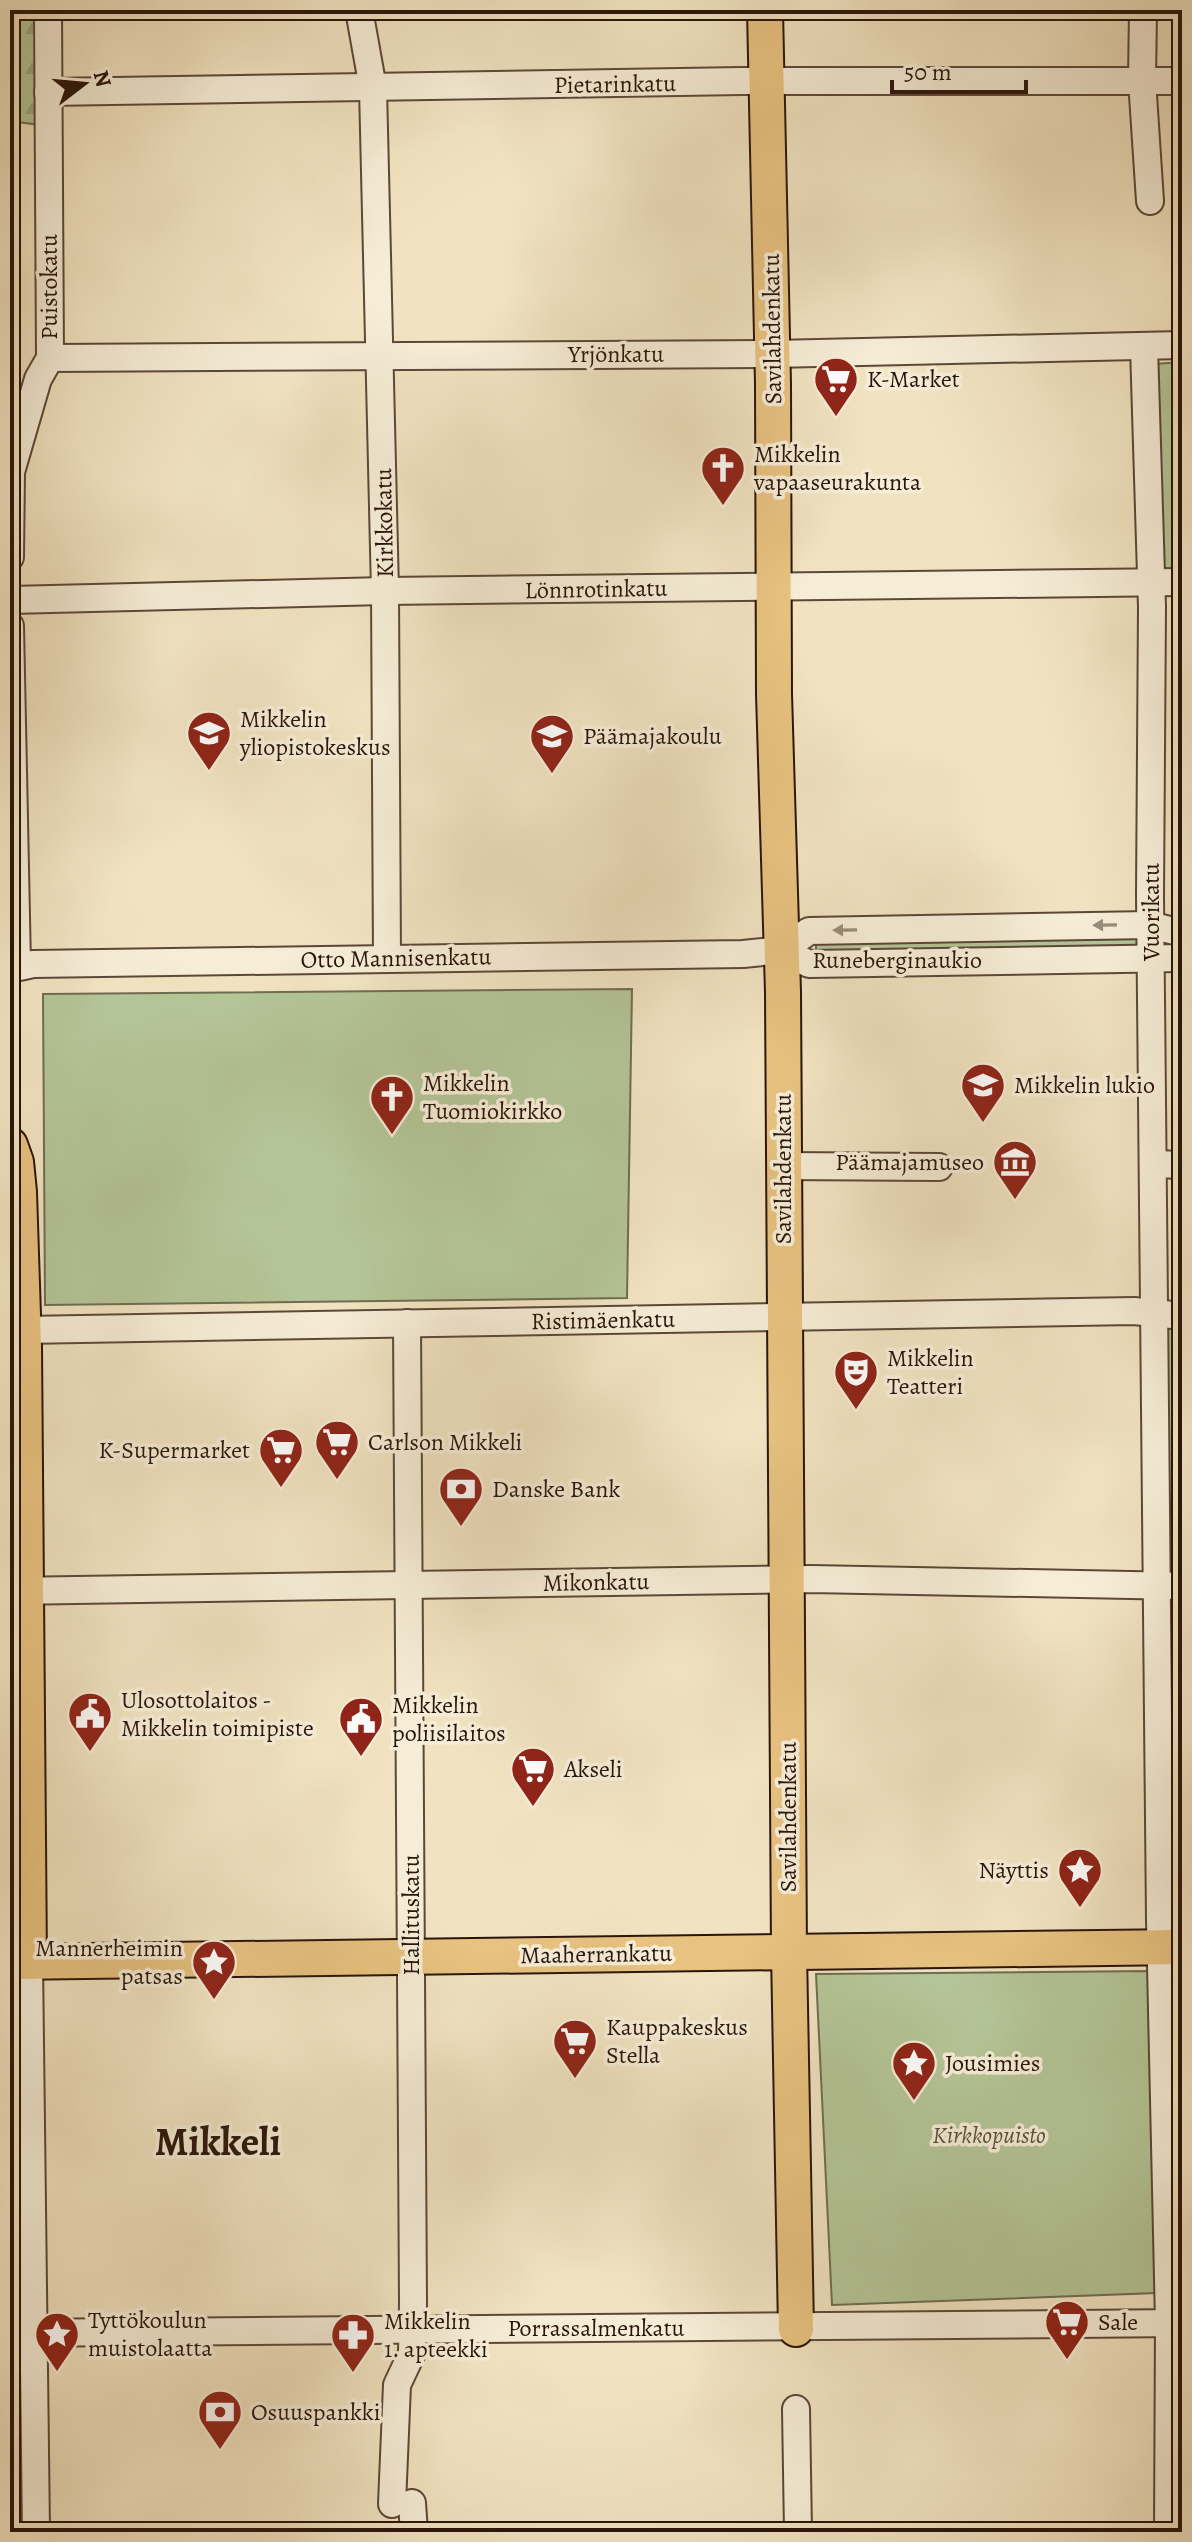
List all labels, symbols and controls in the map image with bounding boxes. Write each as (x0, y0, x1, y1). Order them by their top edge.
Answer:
north arrow (44, 44, 124, 124)
scale bar (892, 44, 1026, 94)
text: 50 m (904, 56, 952, 88)
text: N (86, 67, 119, 91)
street label: Pietarinkatu (554, 67, 676, 101)
street label: Puistokatu (33, 234, 65, 340)
street label: Savilahdenkatu (755, 253, 789, 405)
street label: Yrjönkatu (567, 338, 664, 370)
supermarket icon: K-Market (812, 355, 860, 418)
place label: K-Market (867, 363, 960, 395)
place label: Mikkelin vapaaseurakunta (753, 438, 922, 498)
church icon: Mikkelin vapaaseurakunta (699, 444, 747, 507)
street label: Kirkkokatu (367, 468, 401, 578)
street label: Lönnrotinkatu (524, 572, 668, 606)
place label: Mikkelin yliopistokeskus (239, 703, 391, 763)
school or university icon: Mikkelin yliopistokeskus (185, 709, 233, 772)
school or university icon: Päämajakoulu (528, 712, 576, 775)
place label: Päämajakoulu (583, 720, 722, 752)
street label: Vuorikatu (1135, 863, 1167, 962)
one-way arrow (1092, 919, 1117, 932)
one-way arrow (832, 924, 857, 936)
street label: Otto Mannisenkatu (300, 940, 492, 976)
street label: Runeberginaukio (812, 944, 982, 976)
school or university icon: Mikkelin lukio (959, 1061, 1007, 1124)
place label: Mikkelin Tuomiokirkko (423, 1067, 562, 1127)
place label: Mikkelin lukio (1014, 1069, 1155, 1101)
church icon: Mikkelin Tuomiokirkko (368, 1073, 416, 1136)
street label: Savilahdenkatu (767, 1094, 799, 1244)
museum icon: Päämajamuseo (991, 1138, 1039, 1201)
place label: Päämajamuseo (835, 1146, 984, 1178)
street label: Ristimäenkatu (531, 1303, 675, 1337)
place label: Mikkelin Teatteri (887, 1342, 974, 1402)
theatre icon: Mikkelin Teatteri (832, 1348, 880, 1411)
supermarket icon: Carlson Mikkeli (313, 1418, 361, 1481)
supermarket icon: K-Supermarket (257, 1426, 305, 1489)
place label: Carlson Mikkeli (368, 1426, 522, 1458)
place label: K-Supermarket (98, 1434, 250, 1466)
bank icon: Danske Bank (437, 1465, 485, 1528)
place label: Danske Bank (492, 1473, 620, 1505)
street label: Mikonkatu (542, 1565, 650, 1599)
place label: Ulosottolaitos - Mikkelin toimipiste (121, 1684, 314, 1744)
place label: Mikkelin poliisilaitos (392, 1689, 506, 1749)
public building icon: Ulosottolaitos - Mikkelin toimipiste (66, 1690, 114, 1753)
public building icon: Mikkelin poliisilaitos (337, 1695, 385, 1758)
street label: Savilahdenkatu (772, 1742, 804, 1892)
supermarket icon: Akseli (509, 1745, 557, 1808)
place label: Akseli (563, 1753, 623, 1785)
place icon: Näyttis (1056, 1846, 1104, 1909)
street label: Hallituskatu (395, 1854, 427, 1976)
place label: Näyttis (979, 1854, 1049, 1886)
place label: Mannerheimin patsas (35, 1932, 183, 1992)
street label: Maaherrankatu (520, 1937, 672, 1971)
place icon: Mannerheimin patsas (190, 1938, 238, 2001)
place label: Kauppakeskus Stella (606, 2011, 748, 2071)
supermarket icon: Kauppakeskus Stella (551, 2017, 599, 2080)
place icon: Jousimies (890, 2039, 938, 2102)
place label: Jousimies (945, 2047, 1040, 2079)
district label: Mikkeli (155, 2114, 281, 2169)
park label: Kirkkopuisto (932, 2119, 1046, 2151)
supermarket icon: Sale (1043, 2298, 1091, 2361)
place label: Tyttökoulun muistolaatta (88, 2304, 213, 2364)
place label: Mikkelin 1. apteekki (384, 2305, 488, 2365)
place label: Sale (1098, 2306, 1138, 2338)
place icon: Tyttökoulun muistolaatta (33, 2310, 81, 2373)
pharmacy icon: Mikkelin 1. apteekki (329, 2311, 377, 2374)
street label: Porrassalmenkatu (507, 2312, 685, 2344)
bank icon: Osuuspankki (196, 2388, 244, 2451)
place label: Osuuspankki (251, 2396, 381, 2428)

